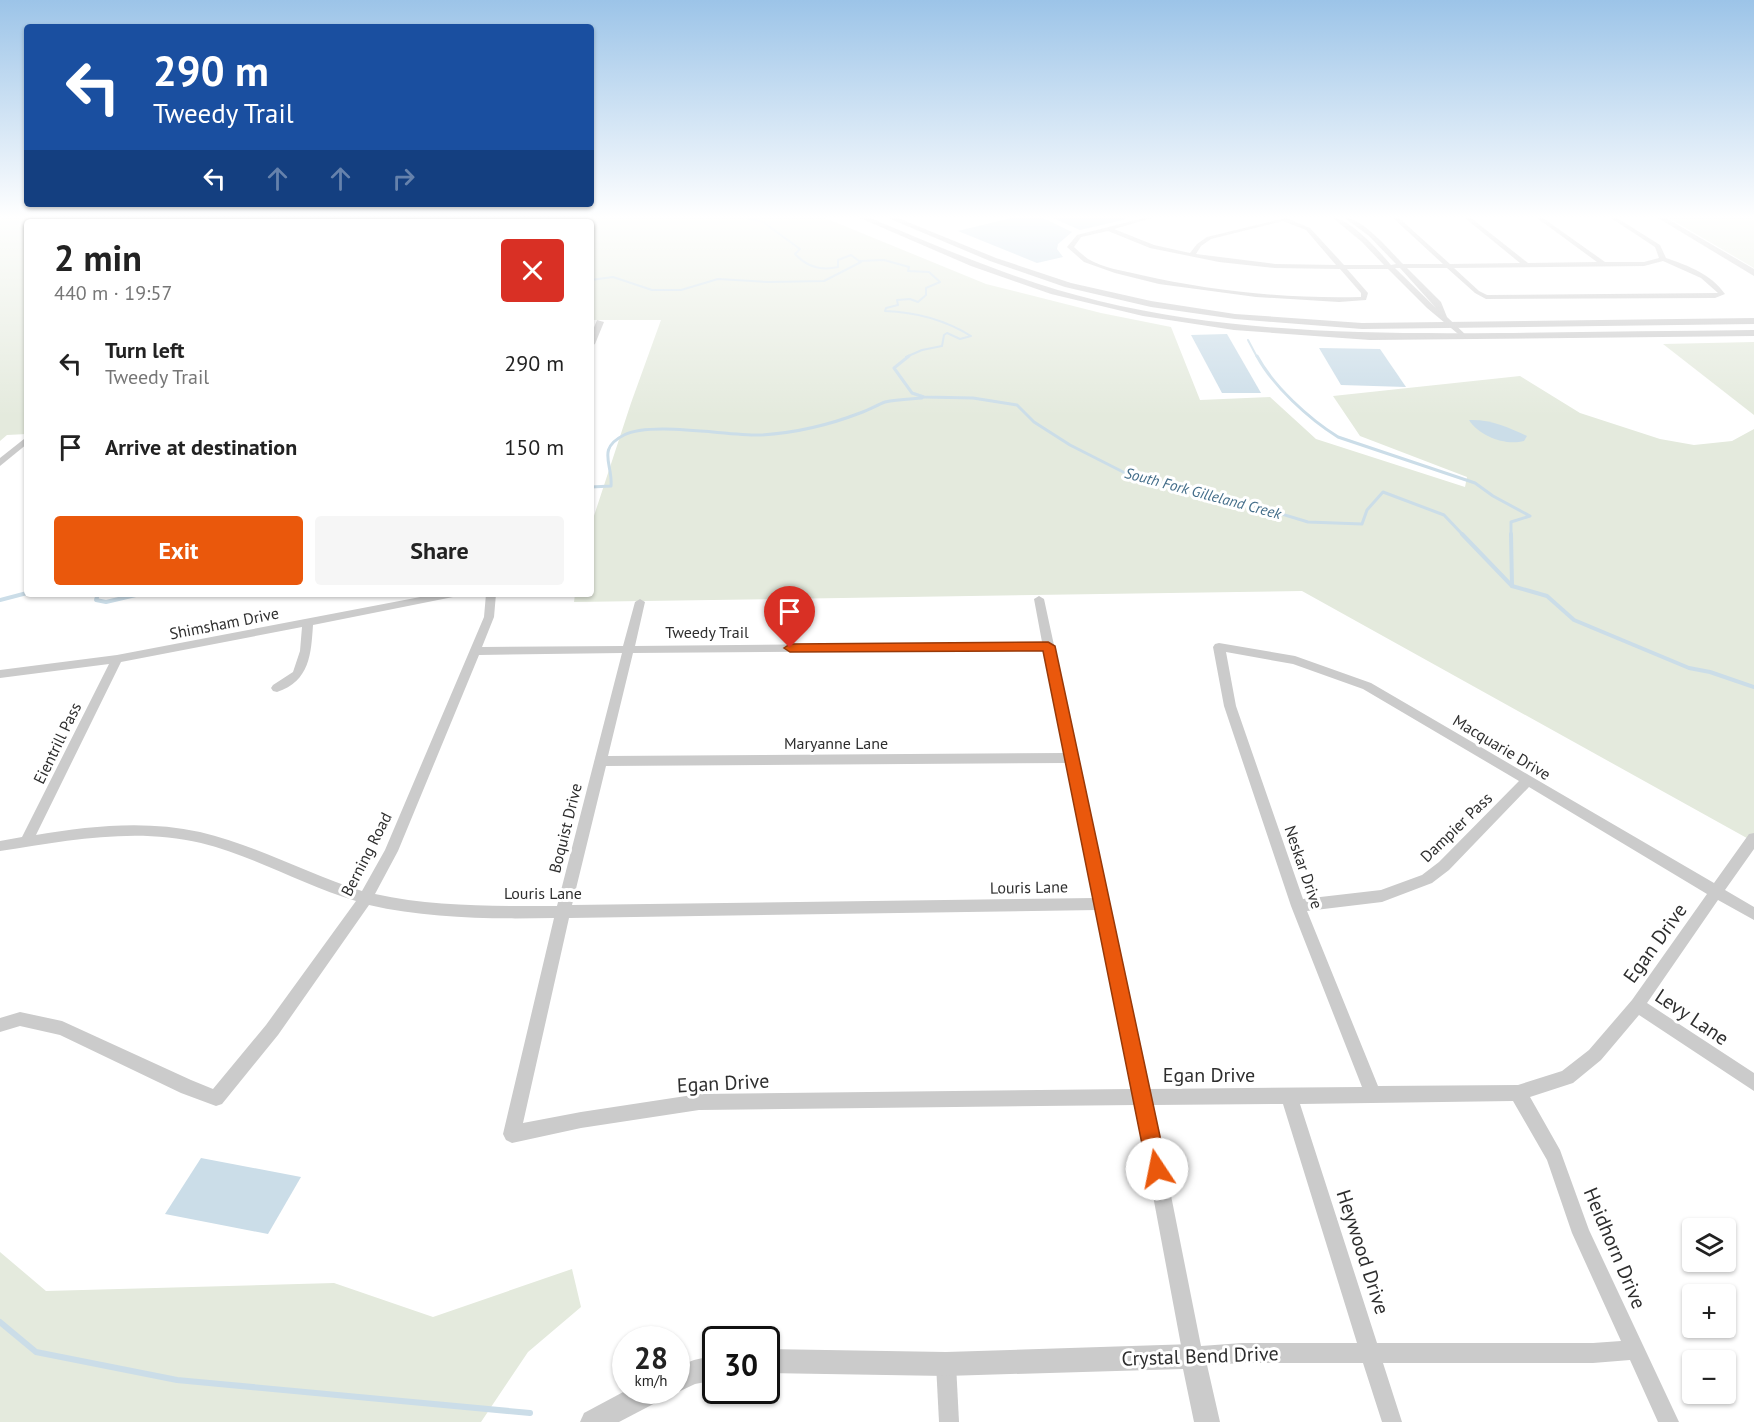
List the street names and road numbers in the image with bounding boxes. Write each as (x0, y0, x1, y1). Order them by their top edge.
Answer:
street label: Shimsham Drive (168, 603, 280, 643)
street label: Tweedy Trail (665, 622, 749, 642)
street label: Eientrill Pass (29, 699, 85, 787)
street label: Macquarie Drive (1449, 710, 1555, 784)
street label: Maryanne Lane (784, 733, 888, 753)
street label: Boquist Drive (544, 781, 586, 875)
street label: Dampier Pass (1416, 788, 1496, 866)
street label: Berning Road (336, 809, 396, 899)
street label: Neskar Drive (1280, 823, 1328, 911)
street label: Louris Lane (990, 876, 1068, 898)
street label: Louris Lane (504, 883, 582, 903)
street label: Egan Drive (1617, 898, 1693, 988)
street label: Levy Lane (1650, 983, 1734, 1051)
street label: Egan Drive (1163, 1062, 1255, 1088)
street label: Egan Drive (676, 1068, 770, 1098)
street label: Heidhorn Drive (1578, 1183, 1652, 1313)
street label: Heywood Drive (1331, 1186, 1395, 1318)
street label: Crystal Bend Drive (1121, 1340, 1279, 1372)

